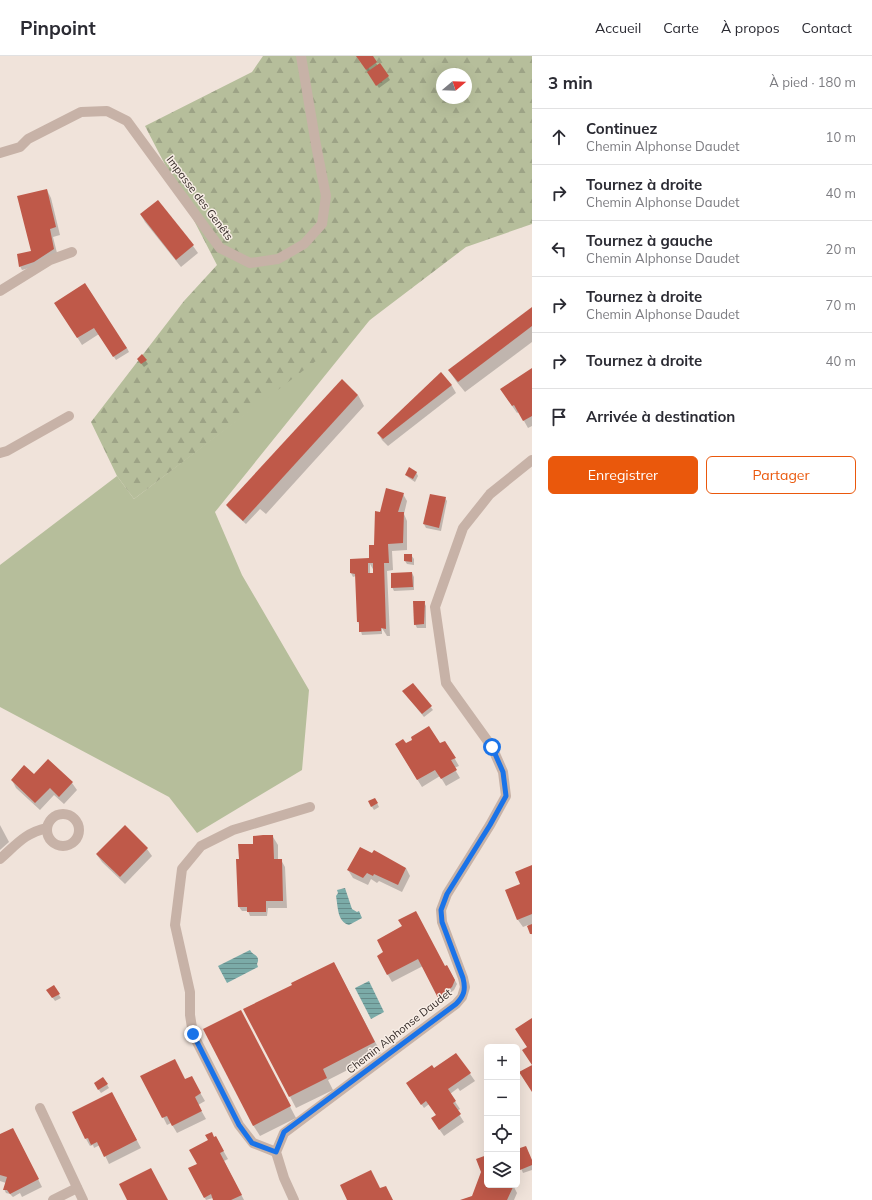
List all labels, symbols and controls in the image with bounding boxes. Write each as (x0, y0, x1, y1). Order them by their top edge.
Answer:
text: Pinpoint (20, 16, 96, 40)
text: Accueil (595, 19, 641, 37)
text: Carte (663, 19, 699, 37)
text: À propos (721, 19, 780, 37)
text: Contact (802, 19, 852, 37)
north arrow (436, 68, 472, 104)
text: 3 min (548, 72, 593, 93)
text: À pied · 180 m (769, 74, 856, 90)
text: Continuez (586, 119, 657, 138)
icon: ahead (548, 126, 570, 148)
text: 10 m (826, 129, 856, 145)
text: Chemin Alphonse Daudet (586, 138, 740, 154)
street label: Impasse des Genêts (164, 153, 236, 243)
text: Tournez à droite (586, 175, 702, 194)
icon: right (548, 182, 570, 204)
text: 40 m (826, 185, 856, 201)
text: Chemin Alphonse Daudet (586, 194, 740, 210)
text: Tournez à gauche (586, 231, 713, 250)
icon: left (548, 238, 570, 260)
text: 20 m (826, 241, 856, 257)
text: Chemin Alphonse Daudet (586, 250, 740, 266)
text: Tournez à droite (586, 287, 702, 306)
icon: right (548, 294, 570, 316)
text: 70 m (826, 297, 856, 313)
text: Chemin Alphonse Daudet (586, 306, 740, 322)
icon: right (548, 350, 570, 372)
text: Tournez à droite (586, 351, 702, 370)
text: 40 m (826, 353, 856, 369)
icon: arrive (548, 406, 570, 428)
text: Arrivée à destination (586, 407, 735, 426)
button: Enregistrer (548, 456, 698, 494)
button: Partager (706, 456, 856, 494)
route start (483, 738, 501, 756)
street label: Chemin Alphonse Daudet (343, 985, 455, 1077)
route end (184, 1025, 202, 1043)
map controls (484, 1044, 520, 1188)
button: + (484, 1044, 520, 1080)
button: − (484, 1080, 520, 1116)
button: locate (484, 1116, 520, 1152)
button: layers (484, 1152, 520, 1188)

